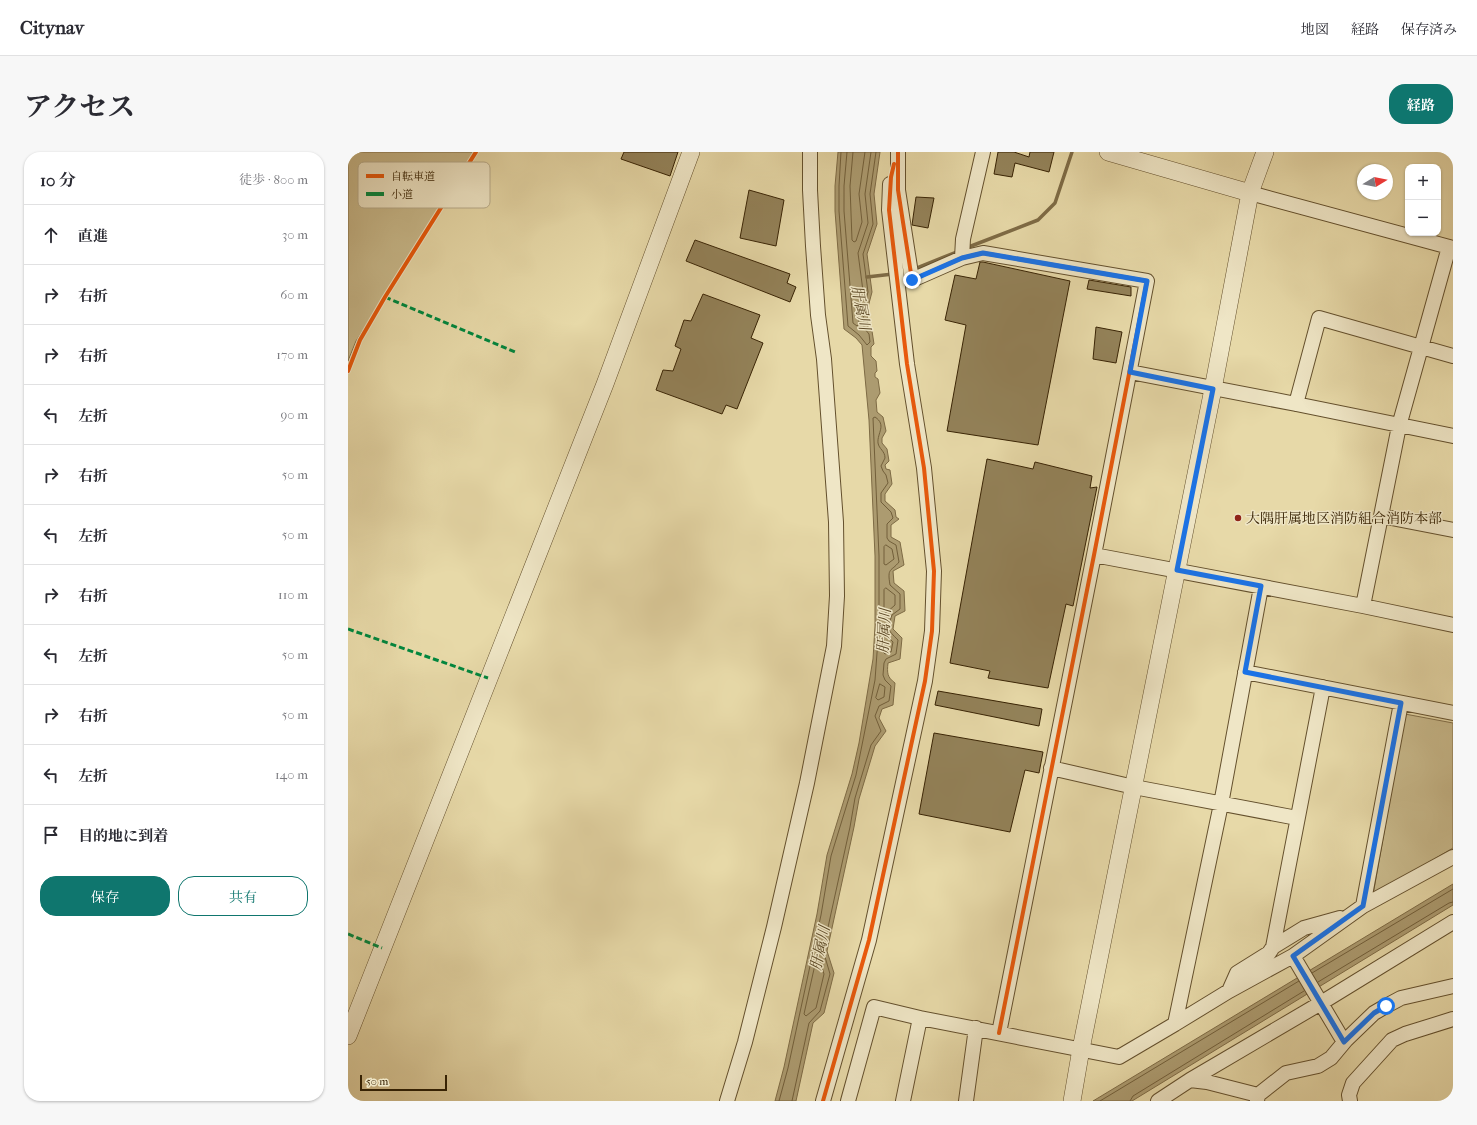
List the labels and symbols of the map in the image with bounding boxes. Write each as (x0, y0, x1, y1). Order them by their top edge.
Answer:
legend (358, 162, 490, 208)
north arrow (1357, 164, 1393, 200)
text: 自転車道 (391, 170, 435, 183)
text: 小道 (391, 188, 413, 201)
route end (903, 271, 921, 289)
water label: 肝属川 (848, 284, 875, 334)
place label: 大隅肝属地区消防組合消防本部 (1246, 510, 1442, 527)
marker: 大隅肝属地区消防組合消防本部 (1233, 513, 1243, 523)
water label: 肝属川 (874, 606, 894, 654)
water label: 肝属川 (807, 922, 834, 972)
route start (1377, 997, 1395, 1015)
scale bar (360, 1073, 447, 1092)

